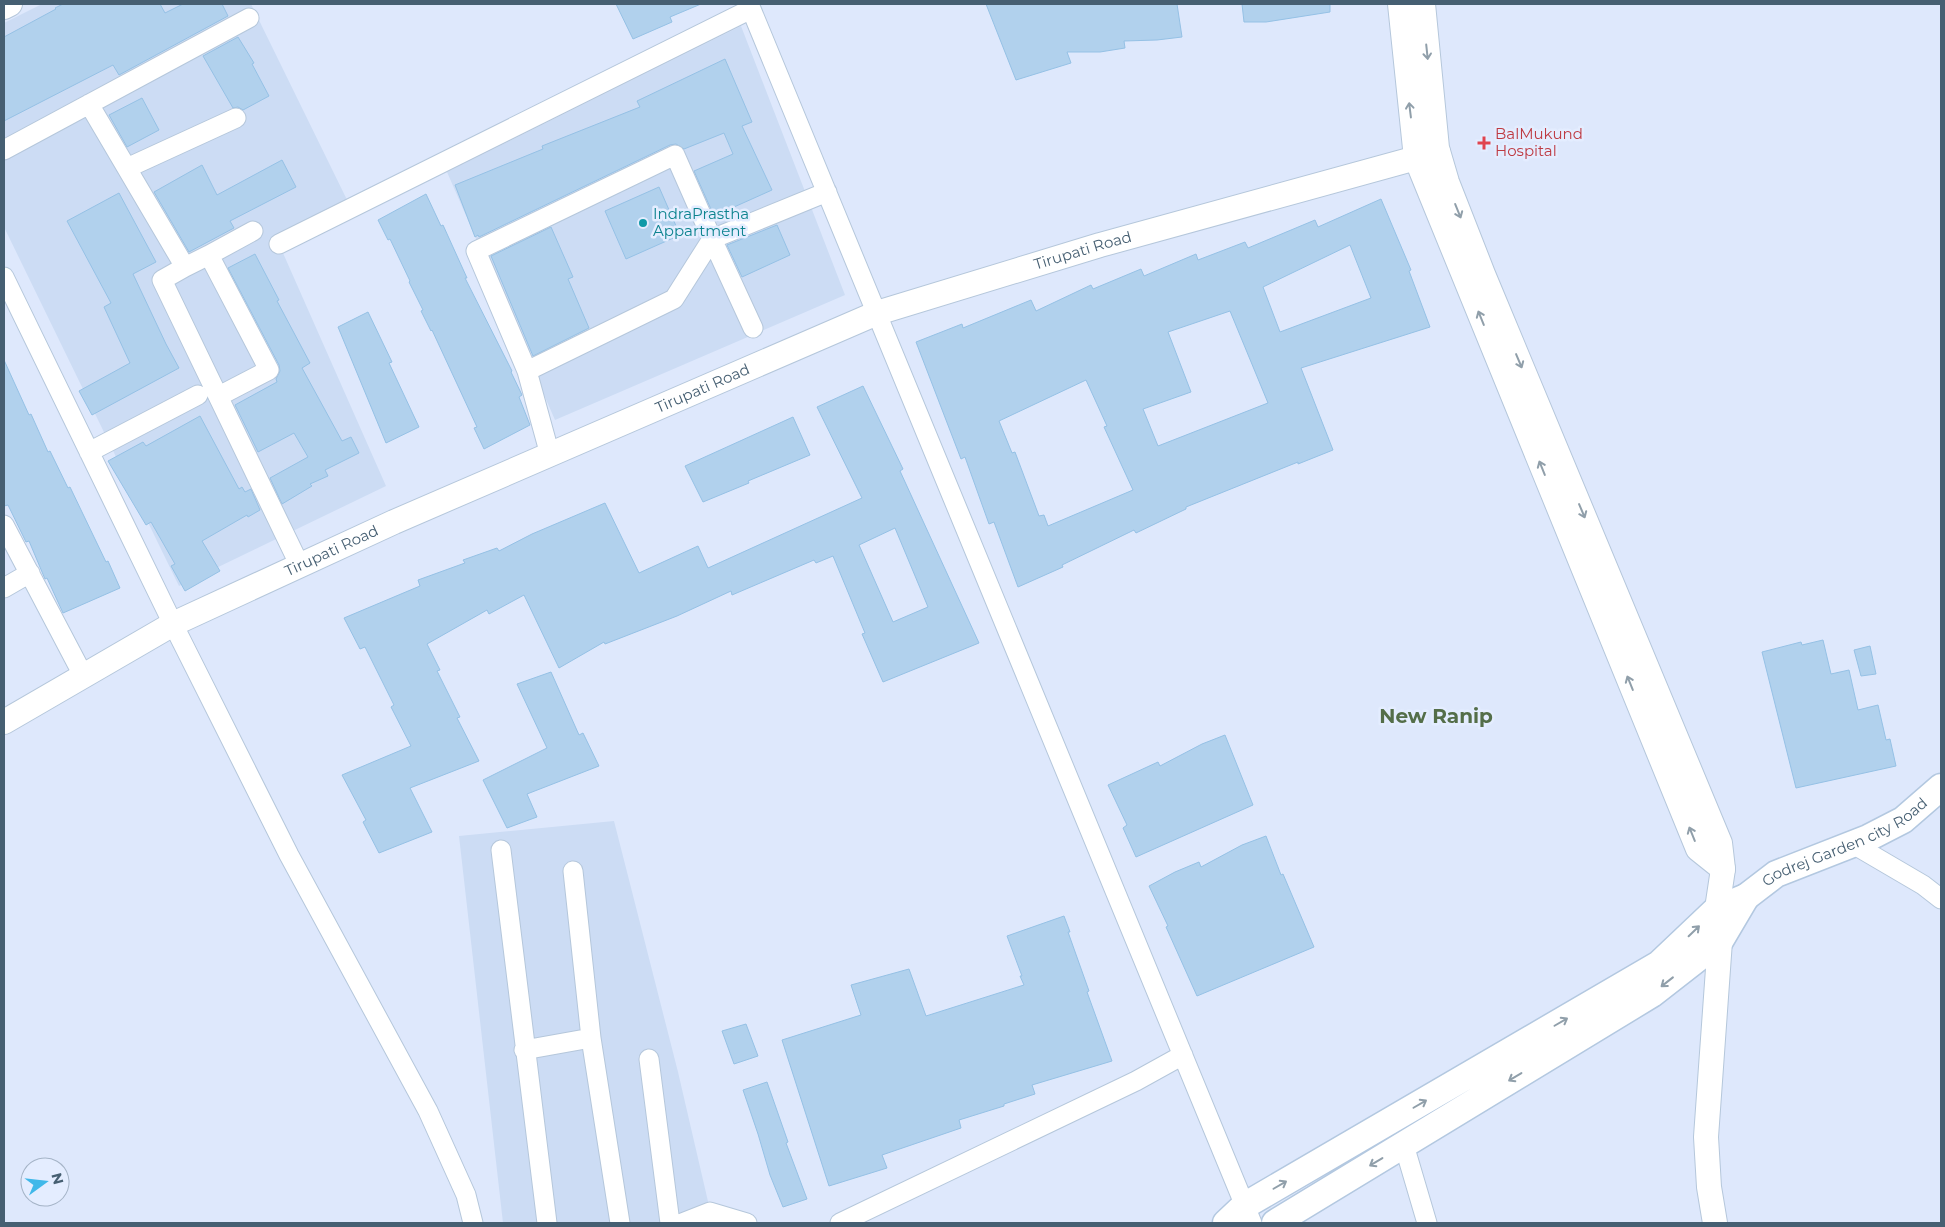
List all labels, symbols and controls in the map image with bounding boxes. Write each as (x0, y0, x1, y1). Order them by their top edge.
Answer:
one-way arrow (1422, 44, 1432, 60)
one-way arrow (1405, 102, 1415, 118)
place label: BalMukund Hospital (1495, 124, 1583, 160)
marker: BalMukund Hospital (1477, 136, 1491, 150)
one-way arrow (1454, 203, 1463, 218)
place label: IndraPrastha Appartment (653, 204, 749, 240)
marker: IndraPrastha Appartment (637, 217, 649, 229)
street label: Tirupati Road (1031, 227, 1134, 274)
one-way arrow (1476, 310, 1485, 326)
one-way arrow (1515, 353, 1525, 368)
street label: Tirupati Road (652, 359, 753, 417)
one-way arrow (1537, 461, 1547, 476)
one-way arrow (1578, 503, 1587, 518)
street label: Tirupati Road (281, 521, 381, 580)
one-way arrow (1625, 676, 1635, 691)
district label: New Ranip (1379, 704, 1493, 728)
street label: Godrej Garden city Road (1758, 793, 1931, 890)
one-way arrow (1686, 827, 1696, 842)
one-way arrow (1688, 925, 1700, 937)
one-way arrow (1661, 976, 1674, 987)
one-way arrow (1553, 1016, 1567, 1026)
one-way arrow (1508, 1072, 1522, 1083)
one-way arrow (1413, 1098, 1427, 1108)
north arrow (20, 1157, 70, 1207)
one-way arrow (1370, 1157, 1384, 1167)
text: N (47, 1171, 68, 1186)
one-way arrow (1272, 1180, 1286, 1190)

